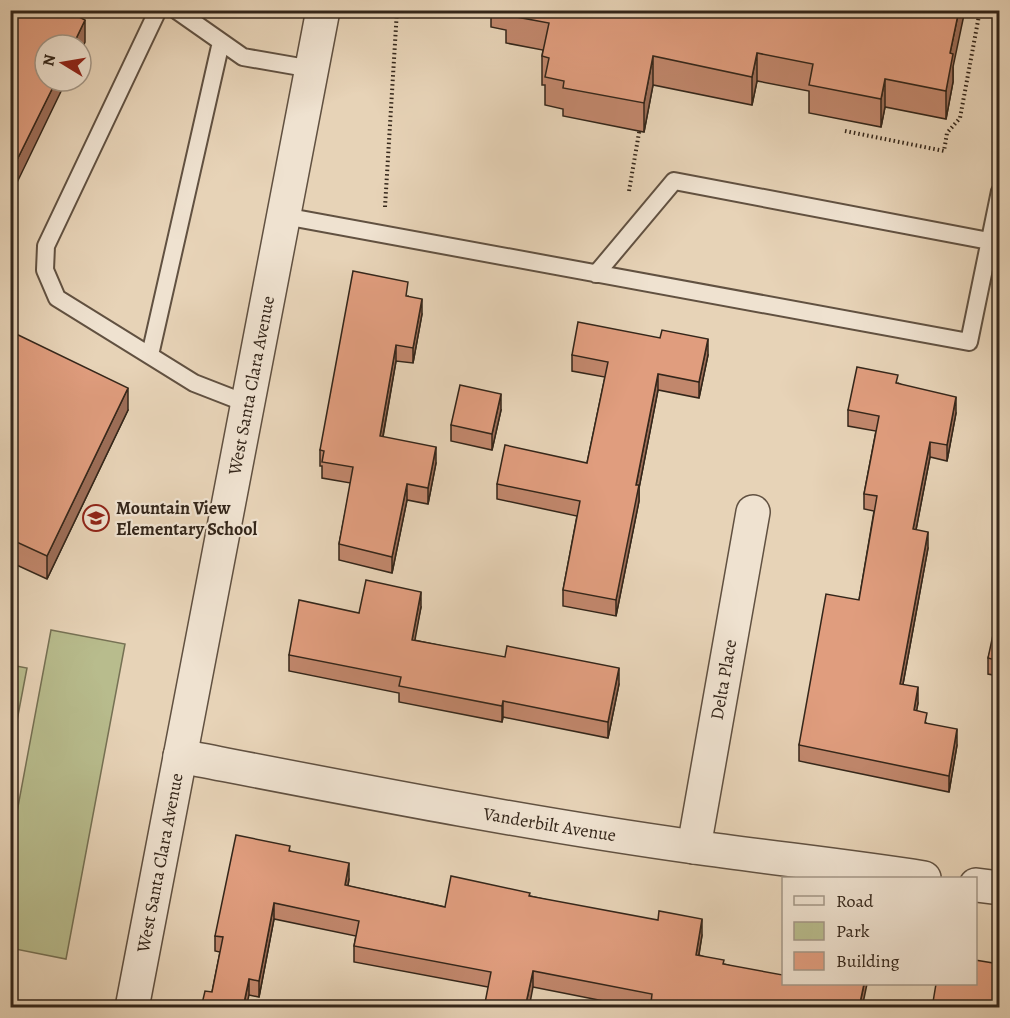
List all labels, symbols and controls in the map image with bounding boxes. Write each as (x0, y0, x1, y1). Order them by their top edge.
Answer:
north arrow (33, 33, 93, 93)
text: N (37, 52, 61, 68)
street label: West Santa Clara Avenue (222, 294, 280, 478)
place label: Mountain View Elementary School (116, 496, 258, 541)
school or university icon: Mountain View Elementary School (81, 503, 111, 533)
street label: Delta Place (705, 637, 742, 722)
street label: West Santa Clara Avenue (131, 771, 189, 955)
street label: Vanderbilt Avenue (480, 801, 618, 847)
legend (782, 877, 977, 985)
text: Road (836, 889, 874, 913)
text: Park (836, 919, 870, 943)
text: Building (836, 949, 900, 973)

